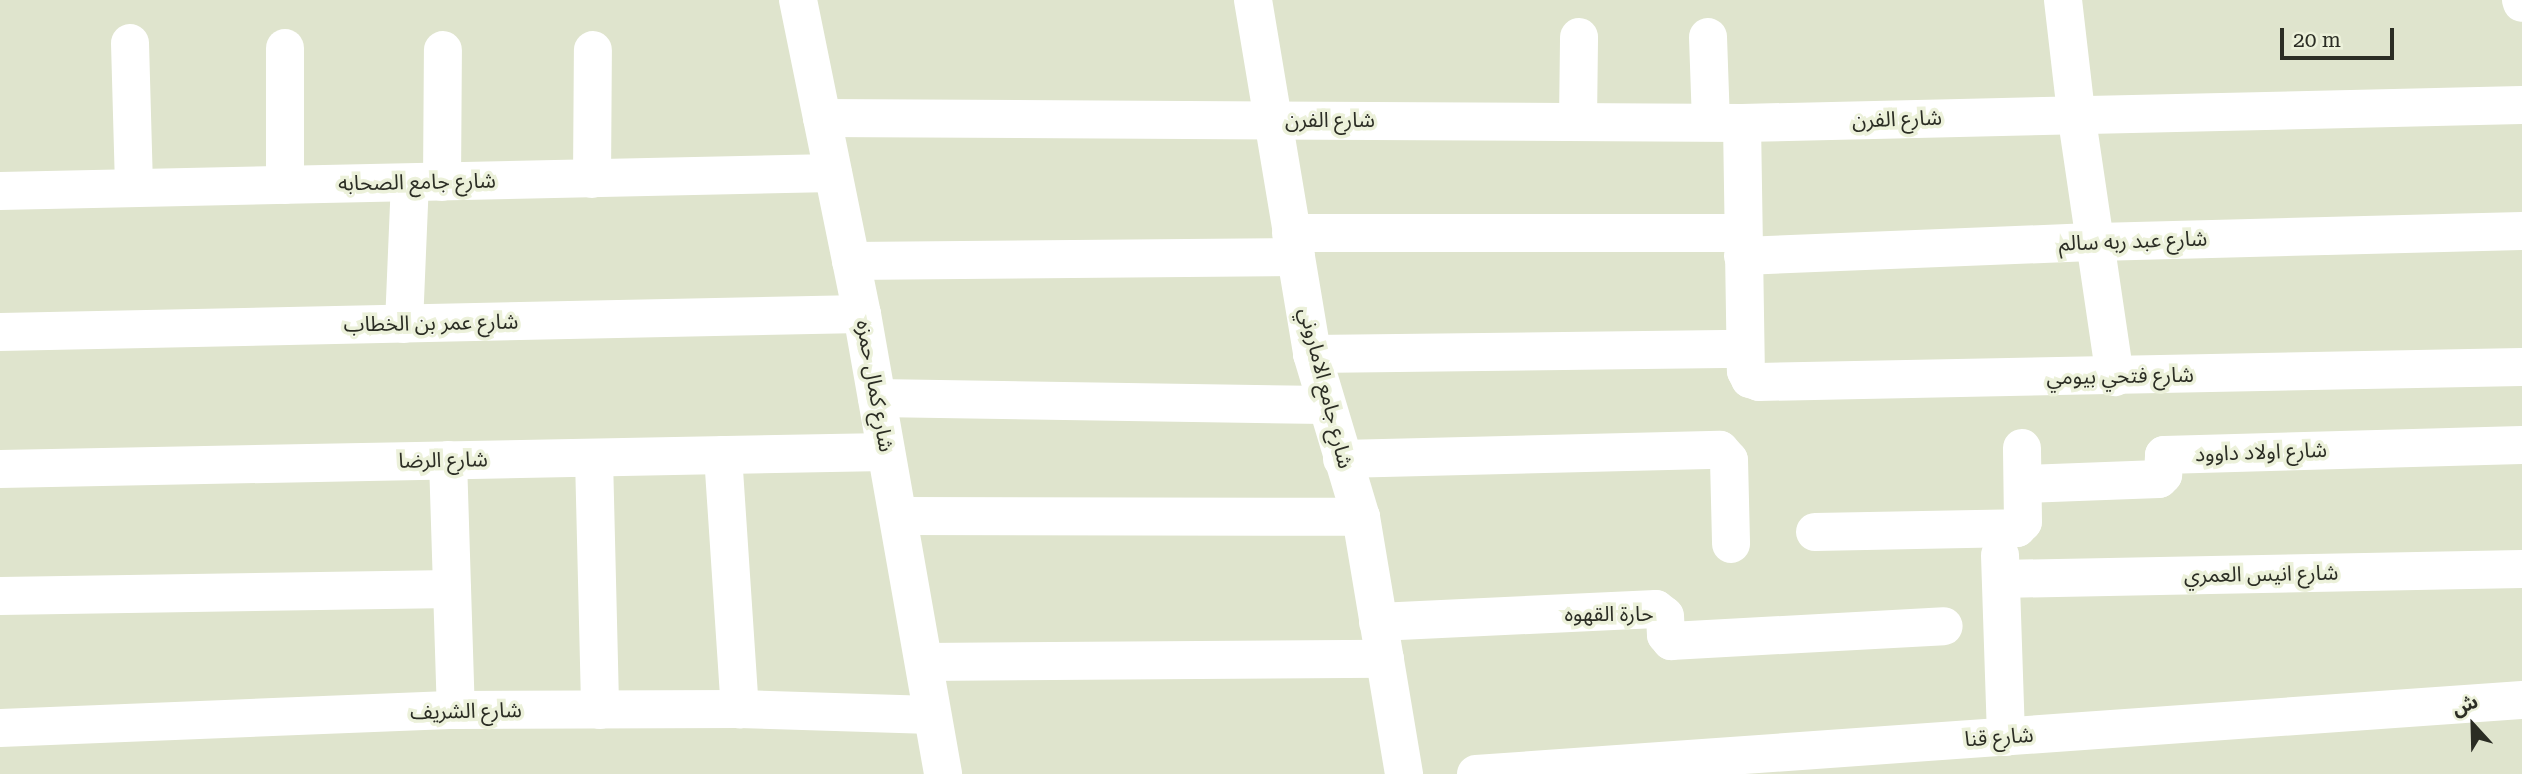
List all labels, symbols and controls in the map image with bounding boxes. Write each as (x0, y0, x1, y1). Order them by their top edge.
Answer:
scale bar (2284, 14, 2398, 58)
text: 20 m (2293, 28, 2341, 52)
street label: شارع الفرن (1852, 105, 1942, 133)
street label: شارع الفرن (1285, 107, 1375, 133)
street label: شارع جامع الصحابه (338, 168, 496, 196)
street label: شارع عبد ربه سالم (2058, 226, 2208, 256)
street label: شارع جامع الاماروني (1294, 305, 1358, 471)
street label: شارع عمر بن الخطاب (344, 309, 518, 337)
street label: شارع كمال حمزه (851, 318, 899, 454)
street label: شارع فتحي بيومي (2046, 362, 2194, 390)
street label: شارع اولاد داوود (2195, 437, 2327, 467)
street label: شارع الرضا (398, 447, 488, 473)
street label: شارع انيس العمري (2184, 560, 2338, 588)
street label: حارة القهوه (1564, 601, 1654, 627)
north arrow (2438, 690, 2508, 760)
text: ش (2449, 690, 2481, 721)
street label: شارع الشريف (410, 697, 522, 725)
street label: شارع قنا (1964, 722, 2034, 752)

